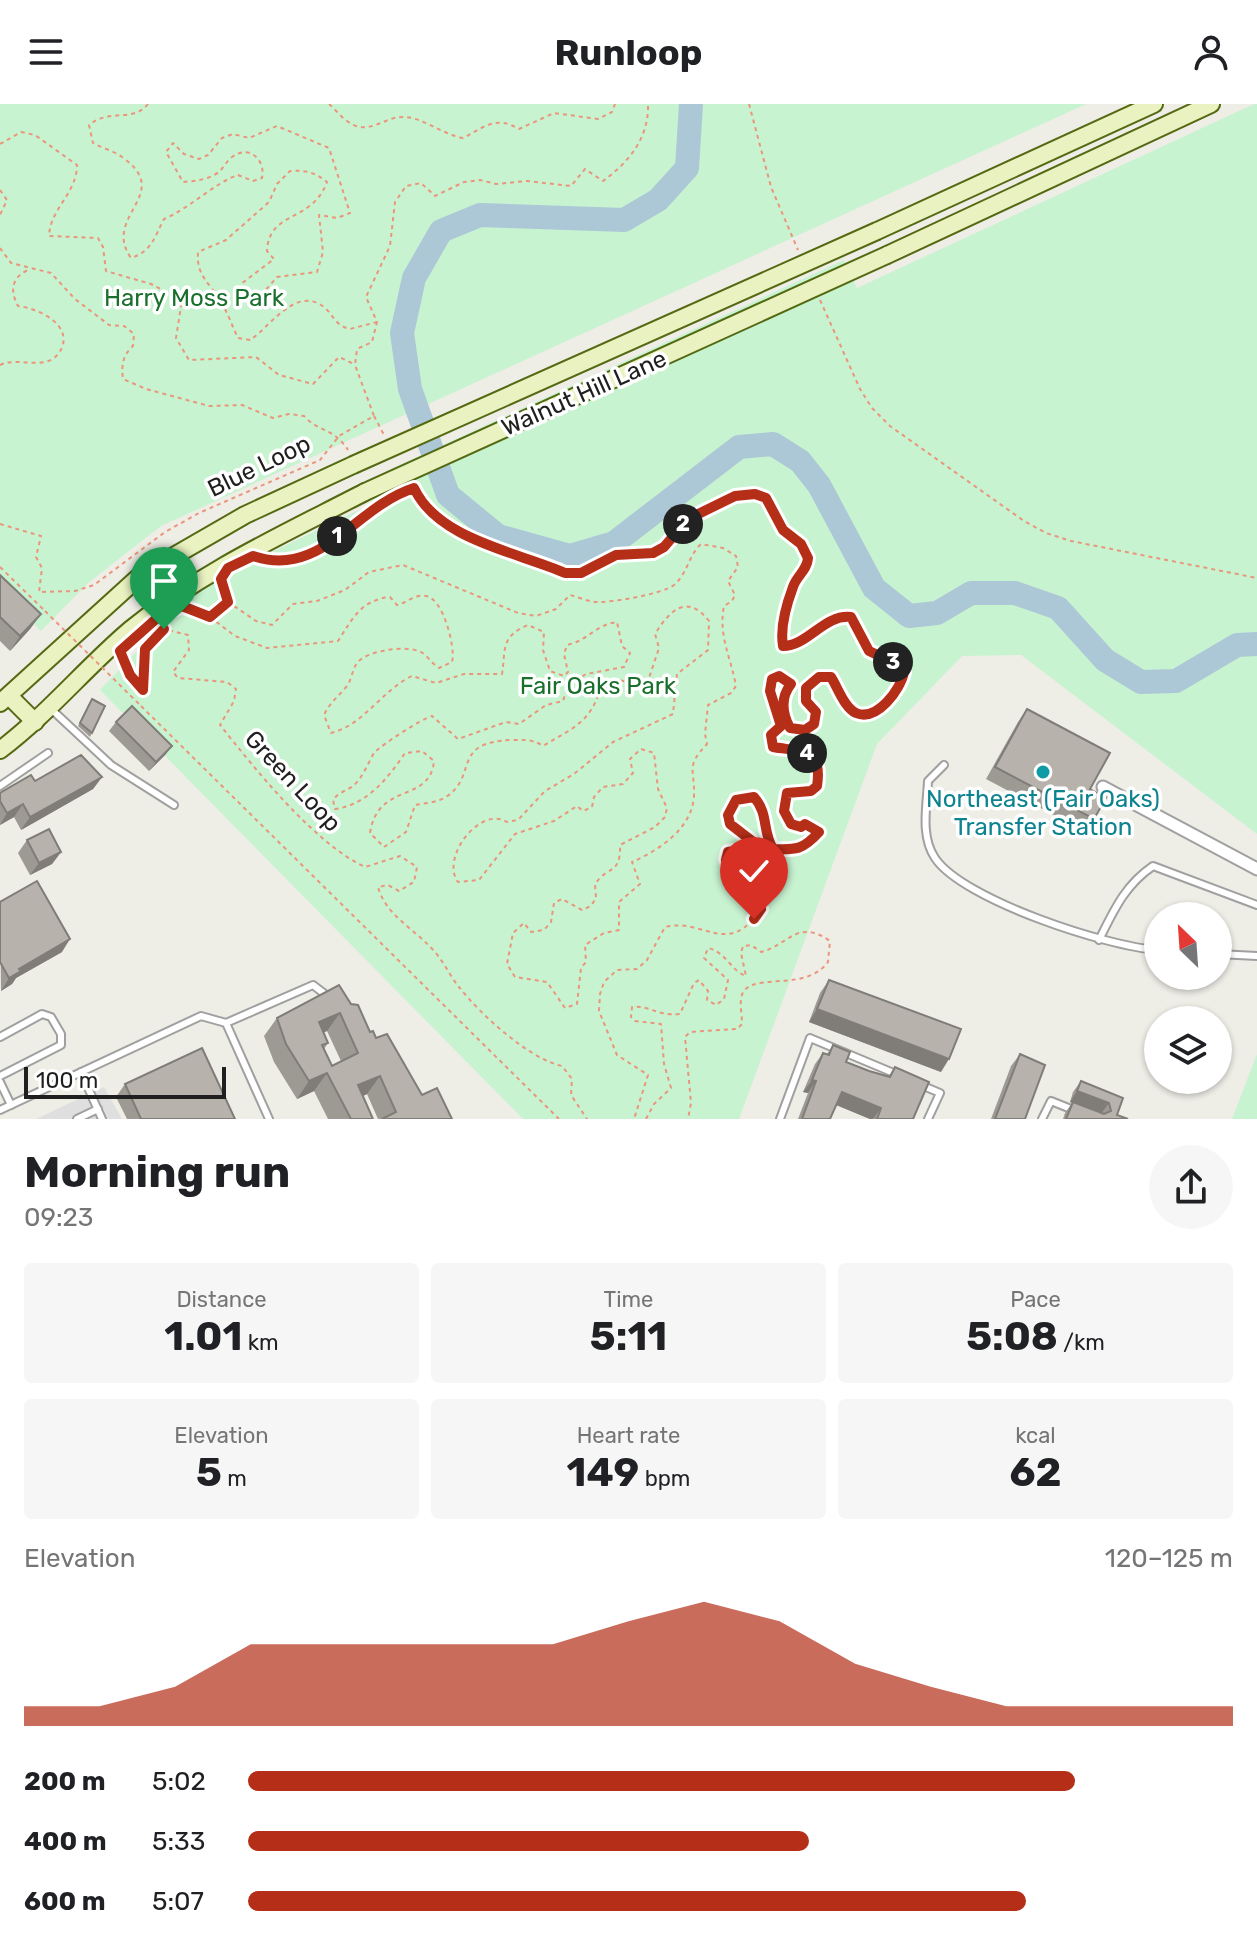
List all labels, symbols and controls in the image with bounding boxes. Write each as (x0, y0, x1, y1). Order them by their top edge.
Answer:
icon: menu (24, 30, 68, 74)
icon: person (1189, 30, 1233, 74)
text: Runloop (554, 31, 703, 74)
park label: Harry Moss Park (104, 284, 285, 312)
street label: Walnut Hill Lane (497, 344, 671, 442)
street label: Blue Loop (203, 429, 315, 503)
pin: 2 (663, 504, 703, 544)
text: 2 (676, 510, 690, 537)
pin: 1 (317, 516, 357, 556)
text: 1 (332, 522, 342, 549)
pin (130, 547, 198, 629)
icon: arrive (142, 559, 186, 603)
pin: 3 (873, 642, 913, 682)
text: 3 (886, 648, 900, 675)
park label: Fair Oaks Park (520, 672, 677, 700)
street label: Green Loop (239, 725, 347, 837)
pin: 4 (787, 733, 827, 773)
text: 4 (799, 739, 815, 766)
marker: Northeast (Fair Oaks) Transfer Station (1034, 763, 1052, 781)
place label: Northeast (Fair Oaks) Transfer Station (926, 785, 1160, 841)
pin (720, 837, 788, 919)
icon: check (732, 849, 776, 893)
north arrow (1144, 902, 1232, 990)
map controls (1144, 902, 1232, 1094)
button: layers (1144, 1006, 1232, 1094)
scale bar (24, 1063, 226, 1099)
text: 100 m (36, 1067, 98, 1094)
button: share (1149, 1145, 1233, 1229)
text: Morning run (24, 1146, 290, 1198)
text: 09:23 (24, 1202, 93, 1233)
text: Distance (176, 1286, 267, 1313)
text: Time (604, 1286, 653, 1313)
text: Pace (1010, 1286, 1061, 1313)
text: 1.01 (164, 1313, 242, 1360)
text: 5:11 (590, 1313, 667, 1360)
text: 5:08 (966, 1313, 1058, 1360)
text: km (242, 1329, 279, 1356)
text: /km (1058, 1329, 1105, 1356)
text: Elevation (174, 1422, 269, 1449)
text: Heart rate (577, 1422, 680, 1449)
text: kcal (1015, 1422, 1056, 1449)
text: 5 (196, 1449, 222, 1496)
text: 149 (567, 1449, 639, 1496)
text: 62 (1009, 1449, 1062, 1496)
text: m (222, 1465, 247, 1492)
text: bpm (639, 1465, 690, 1492)
text: Elevation (24, 1543, 135, 1574)
text: 120–125 m (1105, 1543, 1233, 1574)
text: 200 m (24, 1766, 106, 1797)
text: 5:02 (152, 1766, 206, 1797)
text: 400 m (24, 1826, 106, 1857)
text: 5:33 (152, 1826, 205, 1857)
text: 600 m (24, 1886, 106, 1917)
text: 5:07 (152, 1886, 204, 1917)

